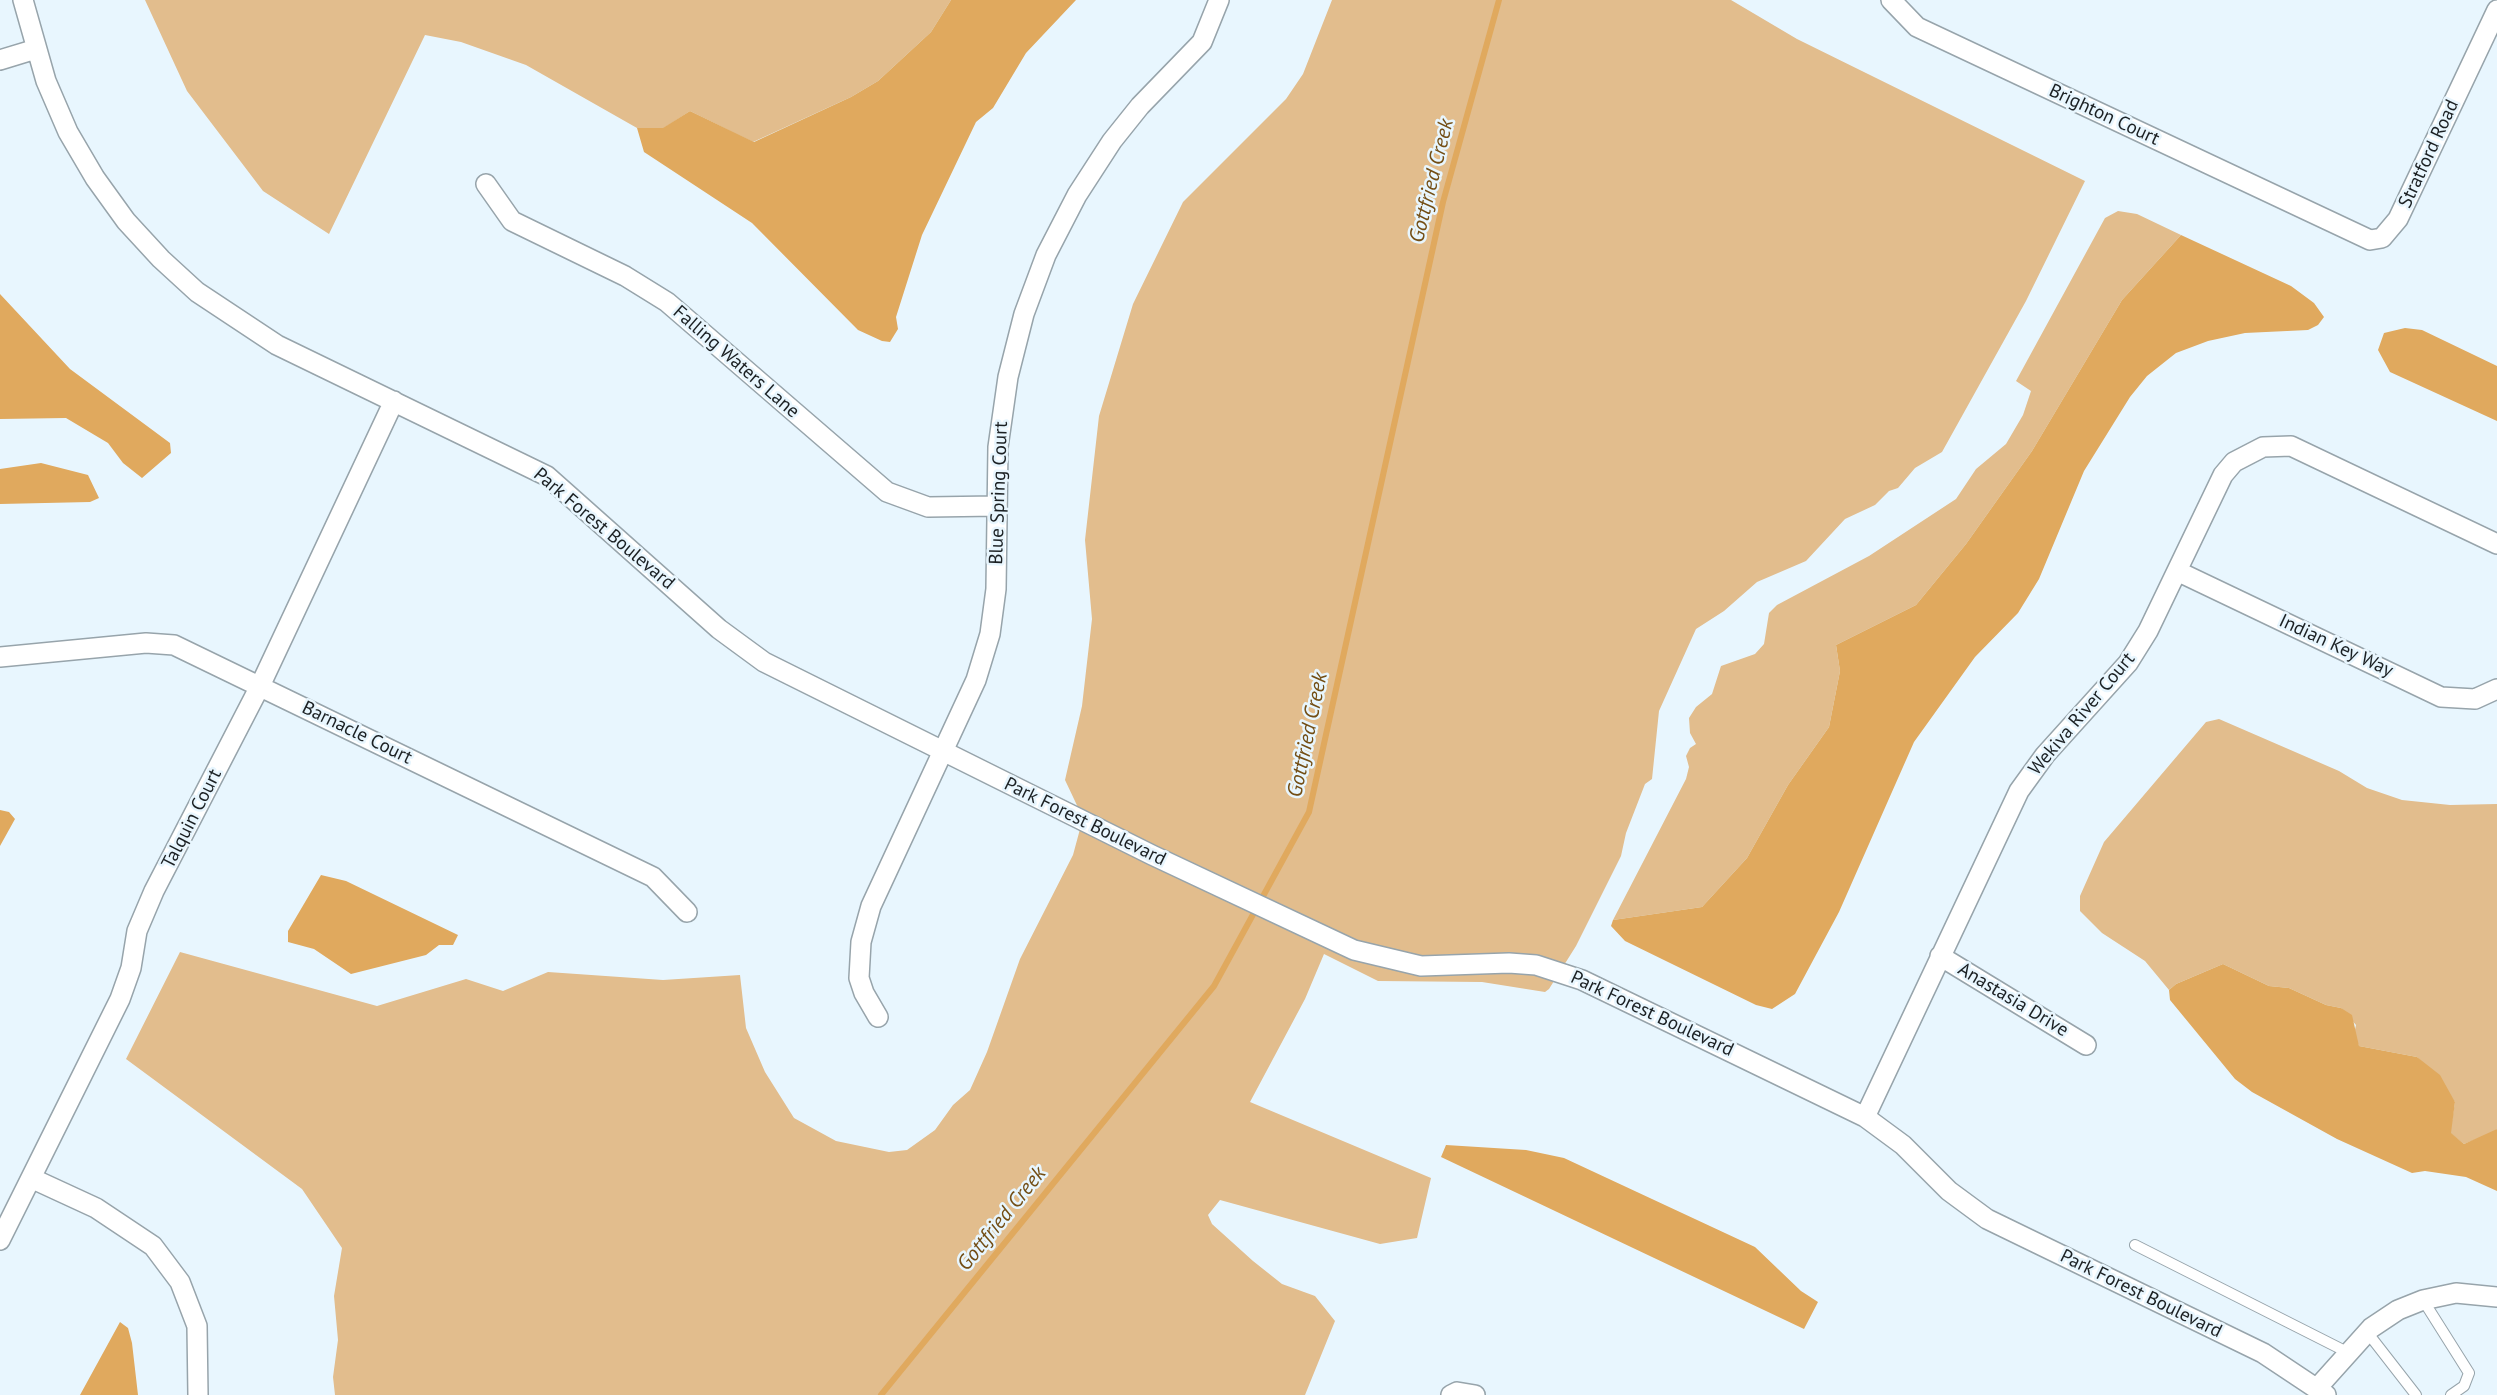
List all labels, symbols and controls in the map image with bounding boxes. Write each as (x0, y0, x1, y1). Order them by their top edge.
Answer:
street label: Brighton Court (2045, 79, 2163, 151)
street label: Stratford Road (2394, 96, 2464, 212)
water label: Gottfried Creek (1404, 117, 1460, 245)
street label: Falling Waters Lane (668, 301, 804, 423)
street label: Blue Spring Court (985, 421, 1013, 565)
street label: Park Forest Boulevard (529, 463, 679, 595)
street label: Indian Key Way (2275, 610, 2397, 682)
street label: Wekiva River Court (2024, 648, 2140, 780)
water label: Gottfried Creek (1283, 670, 1333, 800)
street label: Barnacle Court (298, 697, 416, 769)
street label: Talquin Court (157, 765, 227, 873)
street label: Park Forest Boulevard (1000, 773, 1170, 871)
street label: Anastasia Drive (1954, 958, 2072, 1042)
street label: Park Forest Boulevard (1567, 966, 1737, 1062)
water label: Gottfried Creek (952, 1162, 1052, 1276)
street label: Park Forest Boulevard (2056, 1245, 2226, 1343)

